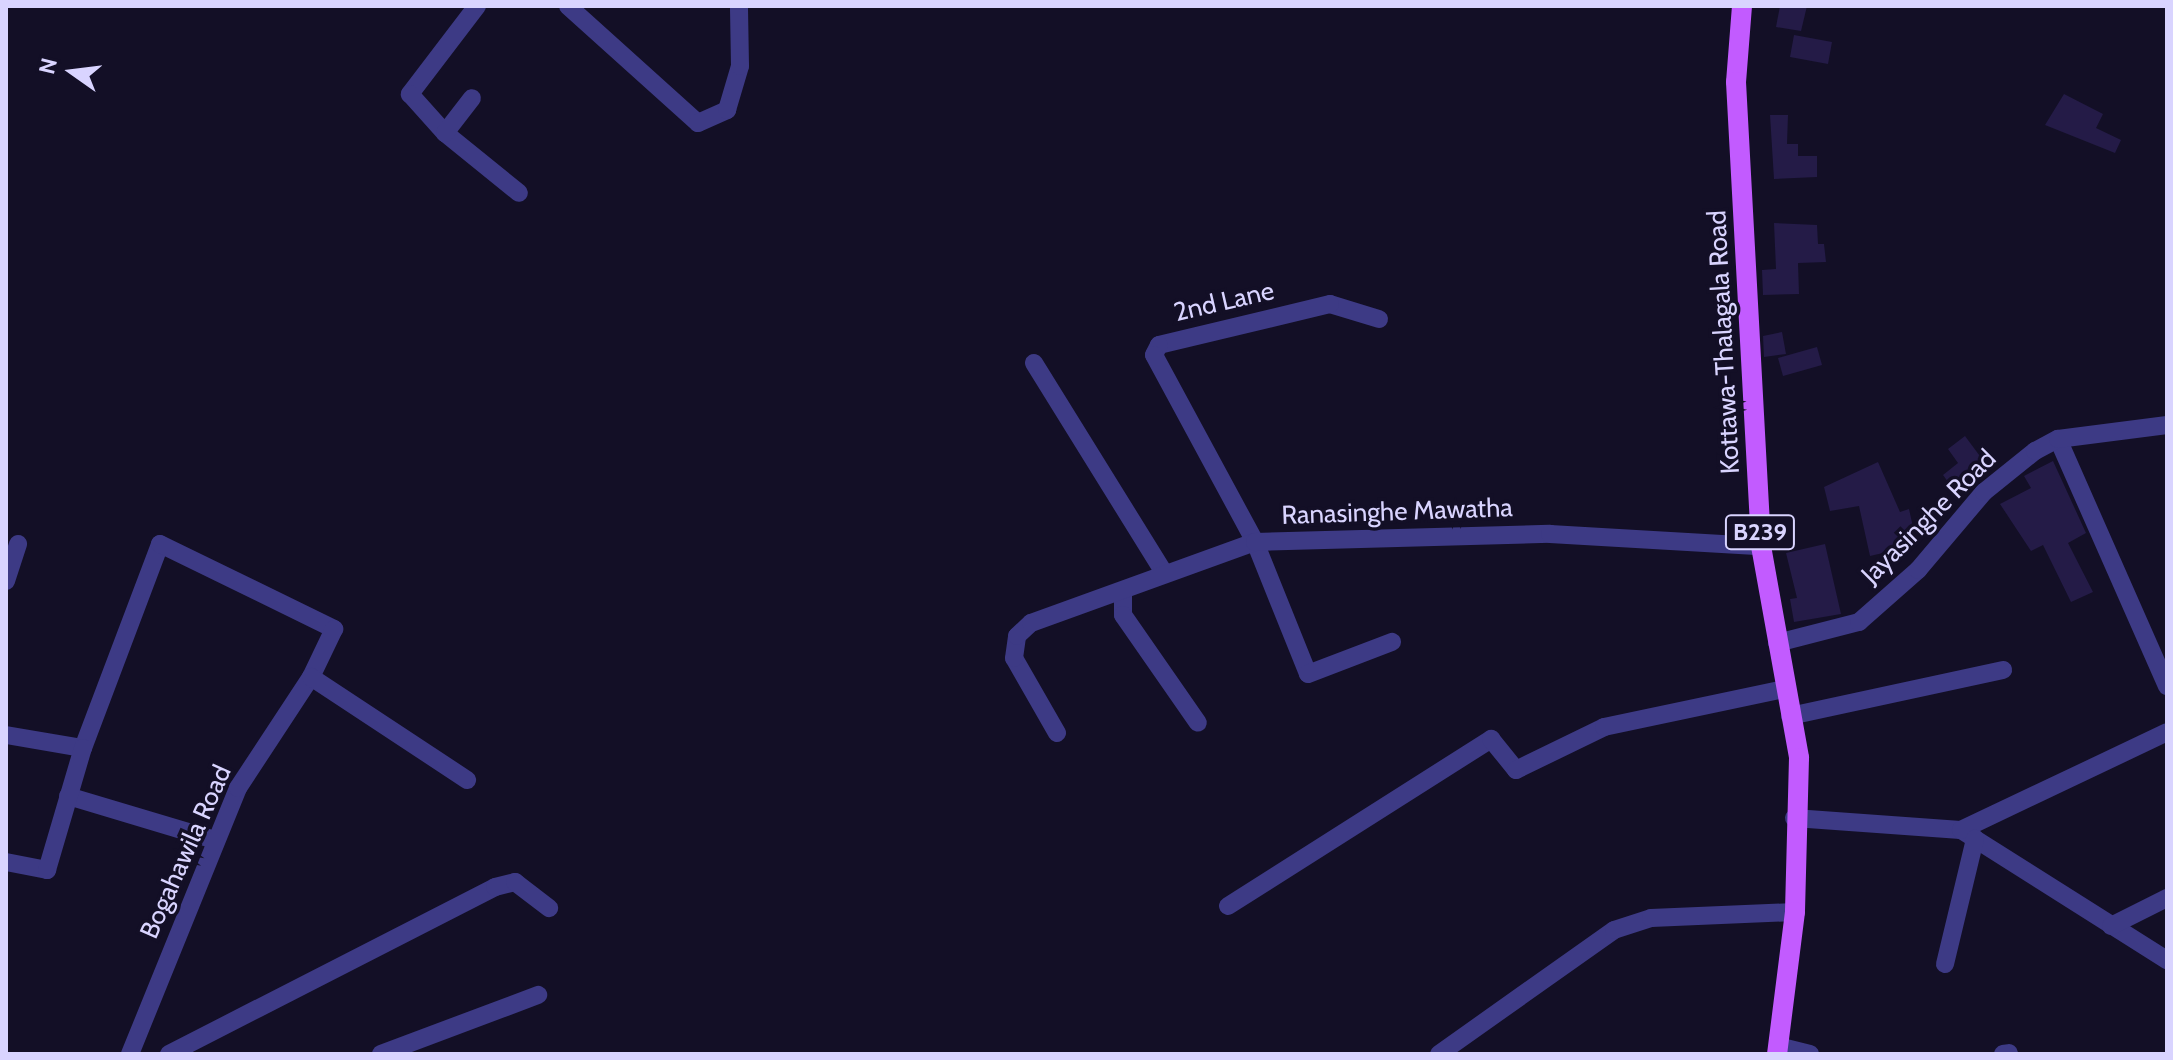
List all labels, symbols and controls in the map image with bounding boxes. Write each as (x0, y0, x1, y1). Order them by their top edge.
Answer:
north arrow (32, 32, 112, 112)
text: N (33, 55, 63, 77)
street label: Kottawa-Thalagala Road (1702, 209, 1746, 475)
street label: 2nd Lane (1171, 275, 1277, 329)
street label: Jayasinghe Road (1855, 443, 2003, 591)
street label: Ranasinghe Mawatha (1281, 492, 1513, 532)
road number: B239 (1724, 512, 1796, 552)
street label: Bogahawila Road (134, 760, 238, 944)

